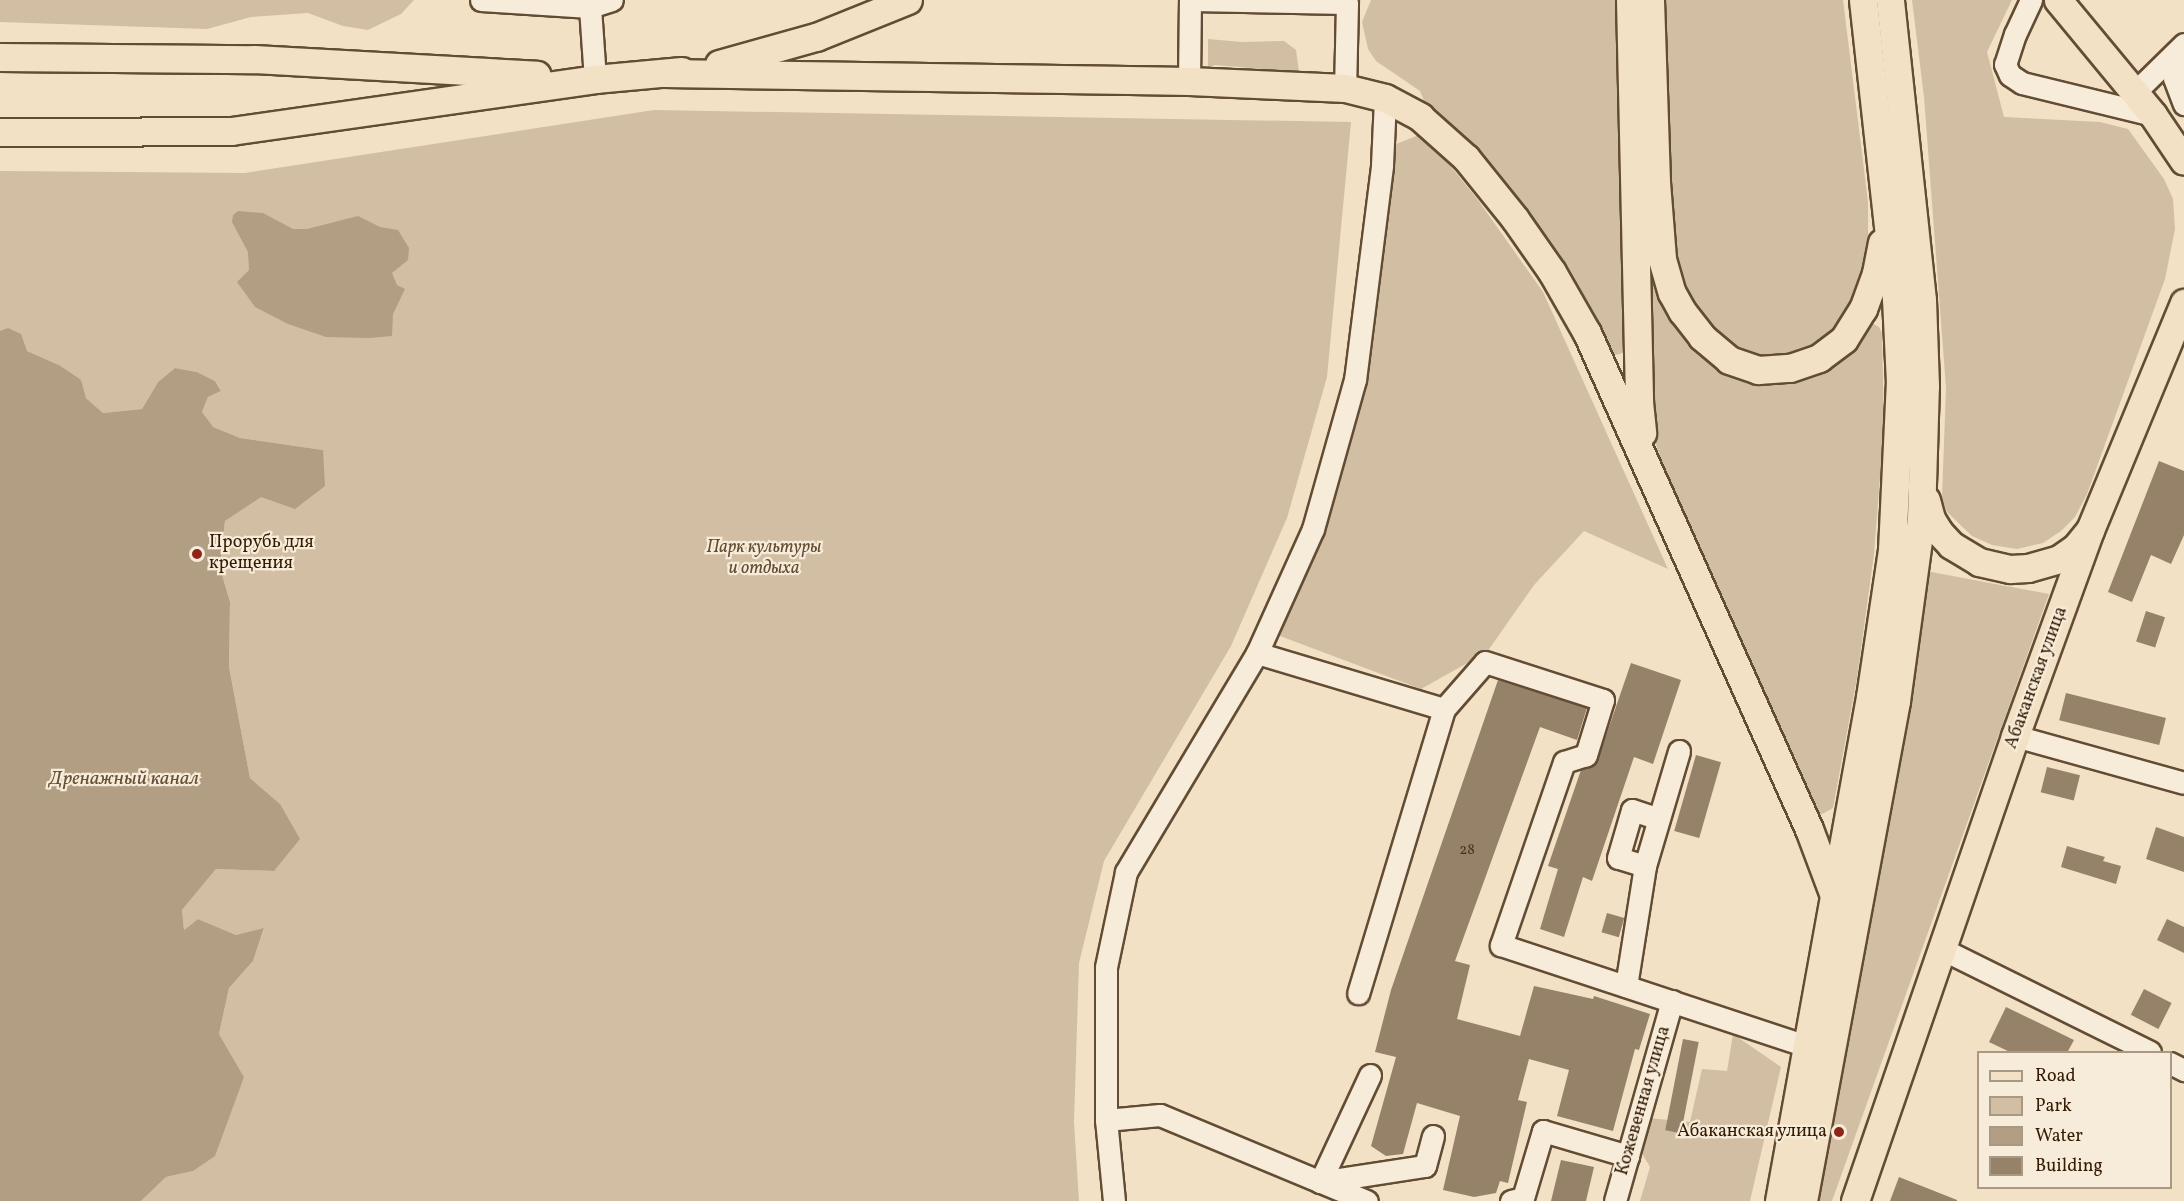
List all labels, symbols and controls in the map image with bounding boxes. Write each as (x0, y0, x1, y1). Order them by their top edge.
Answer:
place label: Прорубь для крещения (209, 533, 314, 576)
park label: Парк культуры и отдыха (707, 538, 821, 580)
marker: Прорубь для крещения (190, 547, 204, 561)
street label: Абаканская улица (2001, 604, 2073, 752)
water label: Дренажный канал (49, 767, 199, 791)
house number: 28 (1459, 842, 1475, 860)
street label: Кожевенная улица (1612, 1024, 1676, 1178)
legend (1977, 1051, 2172, 1189)
text: Road (2035, 1064, 2076, 1089)
text: Park (2035, 1094, 2072, 1119)
place label: Абаканская улица (1677, 1121, 1827, 1143)
text: Water (2035, 1124, 2083, 1149)
marker: Абаканская улица (1832, 1125, 1846, 1139)
text: Building (2035, 1154, 2103, 1179)

